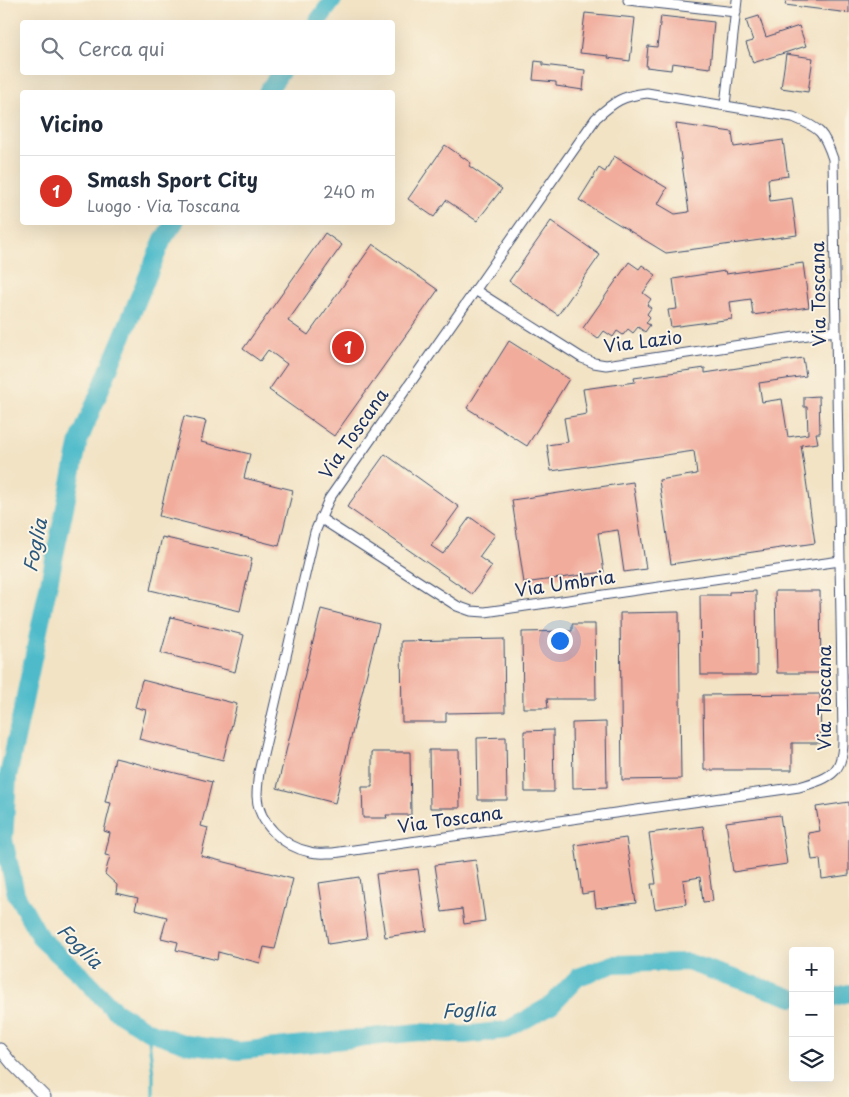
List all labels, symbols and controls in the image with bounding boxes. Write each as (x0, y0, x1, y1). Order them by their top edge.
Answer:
search box (20, 20, 395, 75)
icon: search (38, 34, 66, 62)
text: Cerca qui (78, 34, 165, 62)
text: Vicino (40, 107, 103, 139)
text: Smash Sport City (87, 165, 258, 193)
text: 1 (52, 179, 60, 203)
text: 240 m (323, 179, 375, 203)
text: Luogo · Via Toscana (87, 193, 240, 217)
street label: Via Toscana (803, 240, 832, 347)
street label: Via Lazio (602, 322, 684, 359)
pin: 1 (332, 328, 364, 366)
street label: Via Toscana (311, 382, 394, 484)
water label: Foglia (15, 514, 54, 574)
street label: Via Umbria (513, 562, 617, 603)
your location (547, 628, 573, 654)
street label: Via Toscana (810, 645, 837, 751)
street label: Via Toscana (396, 798, 505, 839)
water label: Foglia (52, 916, 111, 975)
map controls (789, 947, 834, 1082)
button: + (789, 947, 834, 992)
button: − (789, 992, 834, 1037)
water label: Foglia (441, 994, 498, 1024)
button: layers (789, 1037, 834, 1082)

